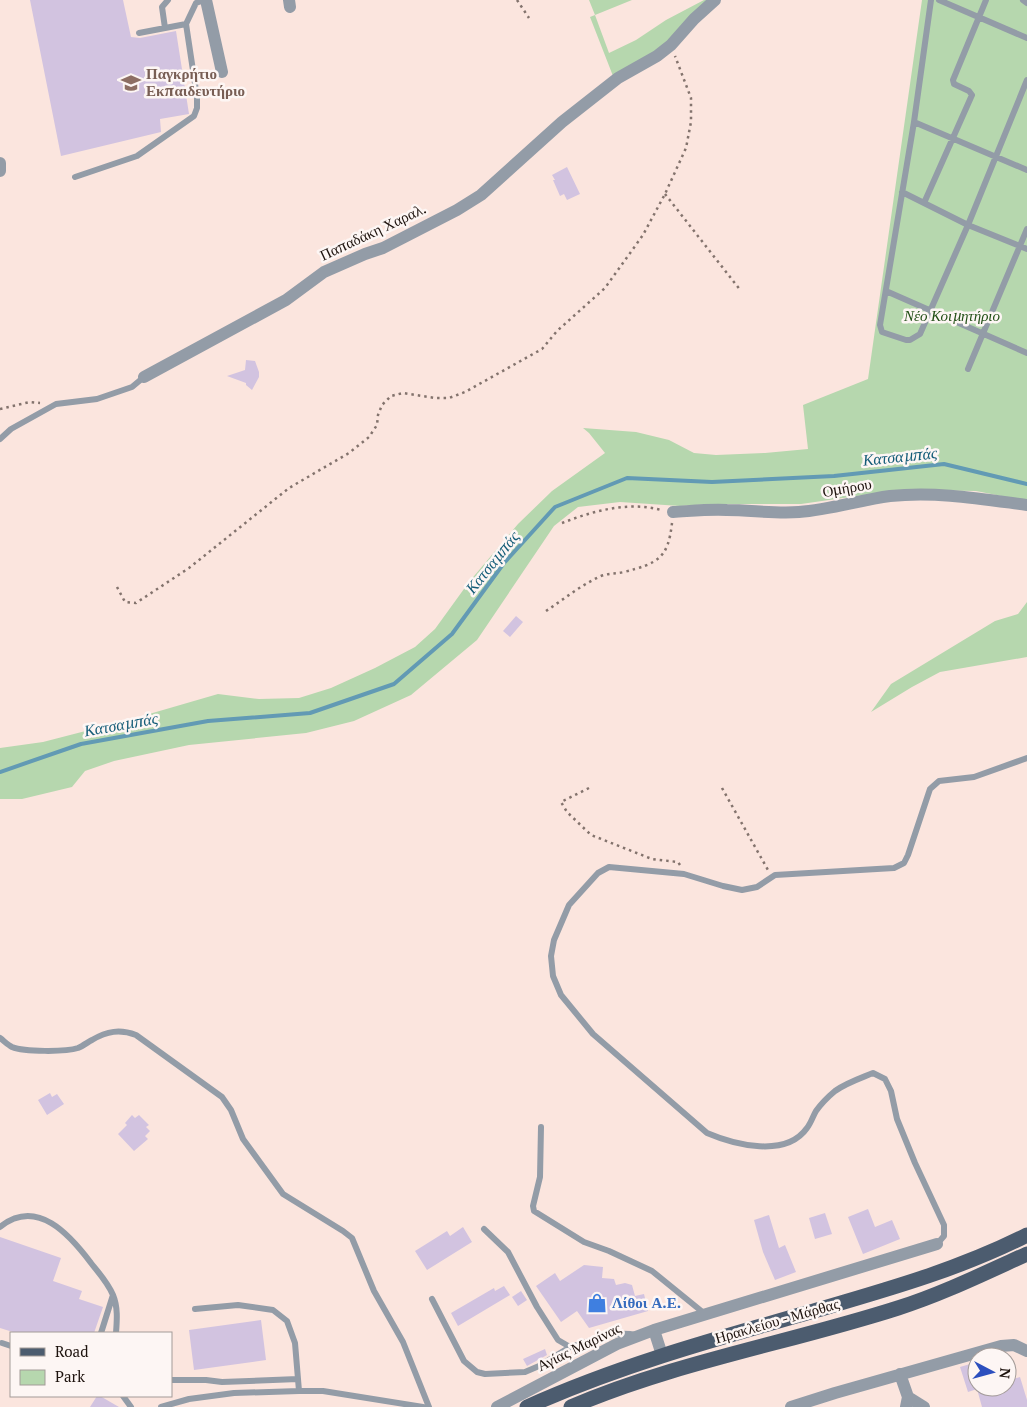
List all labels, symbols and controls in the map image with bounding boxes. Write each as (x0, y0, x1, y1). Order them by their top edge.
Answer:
place label: Παγκρήτιο Εκπαιδευτήριο (146, 63, 245, 100)
school or university icon: Παγκρήτιο Εκπαιδευτήριο (120, 72, 142, 94)
street label: Παπαδάκη Χαραλ. (316, 198, 429, 265)
park label: Νέο Κοιμητήριο (903, 305, 1001, 325)
water label: Κατσαμπάς (861, 441, 939, 471)
street label: Ομήρου (821, 473, 873, 501)
water label: Κατσαμπάς (459, 526, 524, 599)
water label: Κατσαμπάς (81, 707, 160, 741)
shop icon: Λίθοι Α.Ε. (586, 1292, 608, 1314)
place label: Λίθοι Α.Ε. (612, 1292, 681, 1312)
street label: Ηρακλείου - Μάρθας (712, 1293, 841, 1347)
street label: Αγίας Μαρίνας (533, 1317, 624, 1375)
legend (10, 1332, 172, 1397)
text: Road (55, 1341, 88, 1361)
north arrow (967, 1347, 1017, 1397)
text: Park (55, 1366, 85, 1386)
text: N (995, 1367, 1015, 1380)

